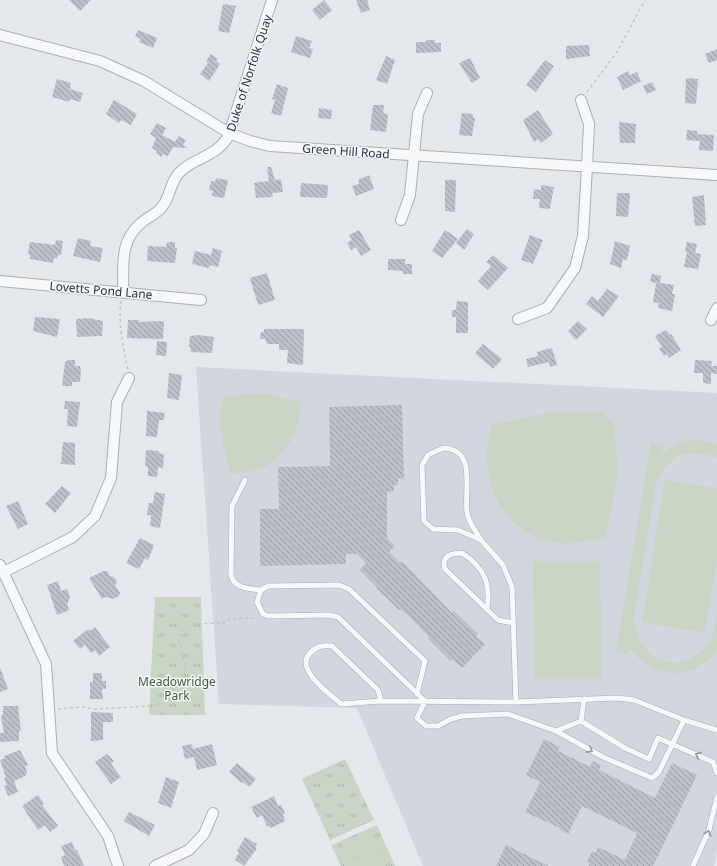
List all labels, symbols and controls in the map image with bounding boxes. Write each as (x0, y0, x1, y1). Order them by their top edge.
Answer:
street label: Duke of Norfolk Quay (222, 12, 276, 134)
street label: Green Hill Road (302, 139, 390, 163)
street label: Lovetts Pond Lane (49, 277, 153, 303)
park label: Meadowridge Park (138, 673, 216, 704)
one-way arrow (585, 745, 593, 752)
one-way arrow (695, 752, 703, 760)
one-way arrow (703, 829, 712, 836)

